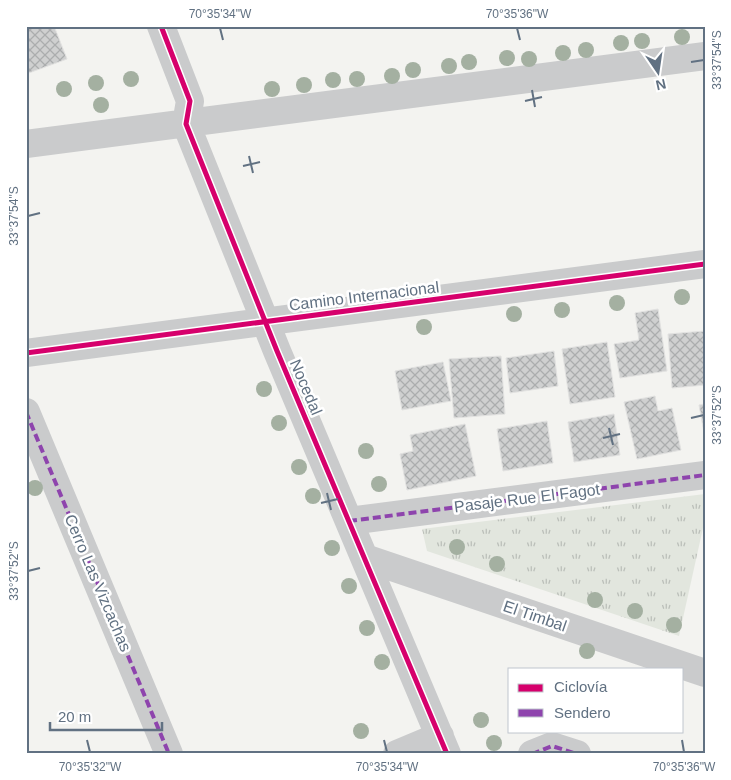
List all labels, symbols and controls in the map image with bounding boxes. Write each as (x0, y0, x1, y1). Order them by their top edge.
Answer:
text: 70°35'34"W (189, 7, 252, 21)
text: 70°35'36"W (486, 7, 549, 21)
text: 33°37'54"S (710, 30, 724, 90)
north arrow (634, 48, 684, 98)
text: N (654, 76, 668, 94)
text: 33°37'54"S (7, 186, 21, 246)
street label: Camino Internacional (288, 278, 440, 314)
street label: Nocedal (287, 357, 325, 417)
text: 33°37'52"S (710, 385, 724, 445)
street label: Pasaje Rue El Fagot (453, 481, 601, 515)
street label: Cerro Las Vizcachas (61, 512, 135, 654)
text: 33°37'52"S (7, 541, 21, 601)
street label: El Timbal (501, 597, 569, 635)
legend (508, 668, 684, 732)
text: Ciclovía (554, 678, 608, 695)
scale bar (50, 700, 162, 732)
text: Sendero (554, 704, 611, 721)
text: 20 m (58, 708, 91, 725)
text: 70°35'32"W (59, 760, 122, 774)
text: 70°35'34"W (356, 760, 419, 774)
text: 70°35'36"W (653, 760, 716, 774)

